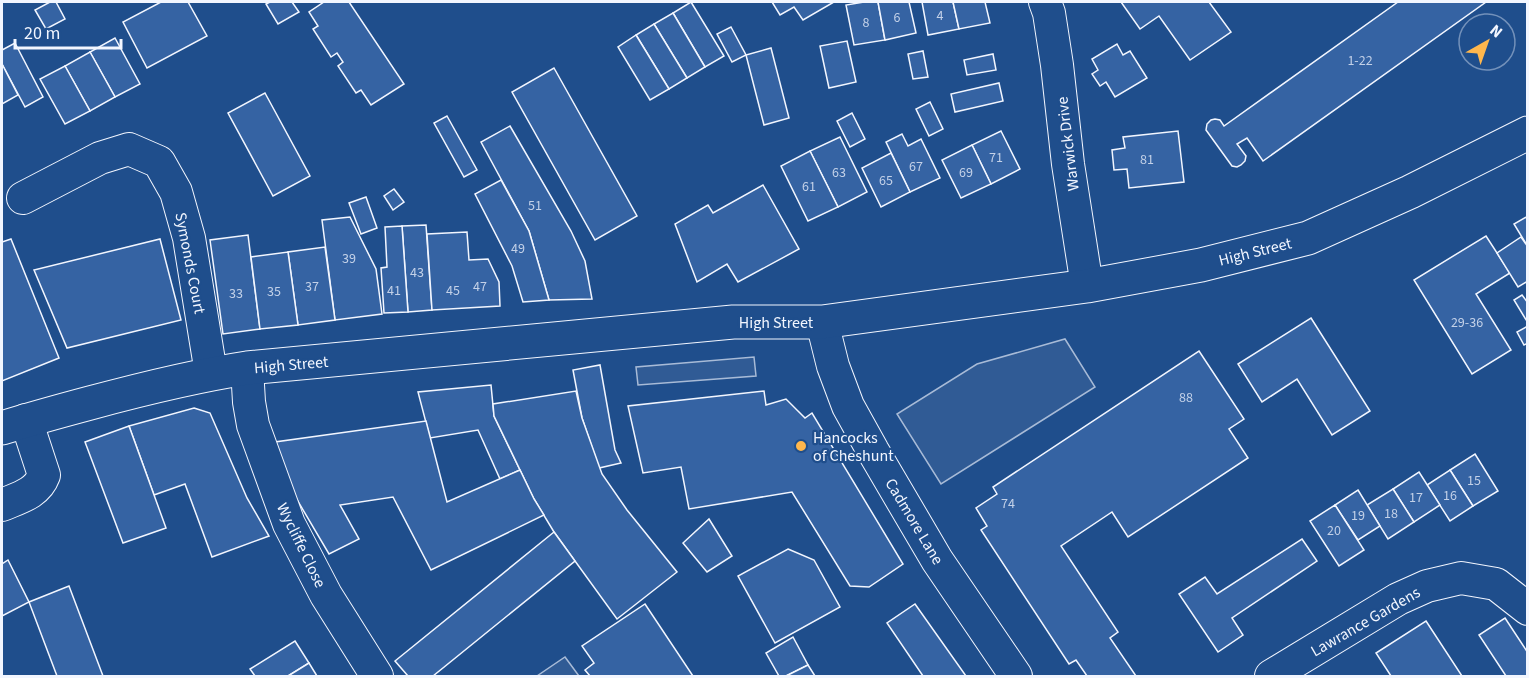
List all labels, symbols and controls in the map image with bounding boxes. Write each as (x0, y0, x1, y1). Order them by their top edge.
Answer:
house number: 4 (937, 6, 944, 26)
house number: 6 (894, 8, 901, 28)
scale bar (15, 12, 122, 50)
north arrow (1457, 12, 1517, 72)
house number: 8 (863, 13, 870, 33)
text: N (1485, 19, 1507, 43)
text: 20 m (24, 21, 60, 46)
house number: 1-22 (1347, 51, 1373, 71)
street label: Warwick Drive (1051, 95, 1085, 192)
house number: 71 (989, 148, 1003, 168)
house number: 81 (1140, 150, 1154, 170)
house number: 67 (909, 157, 923, 177)
house number: 63 (832, 163, 846, 183)
house number: 69 (959, 163, 973, 183)
house number: 65 (879, 171, 893, 191)
house number: 61 (802, 177, 816, 197)
house number: 51 (528, 196, 542, 216)
street label: Symonds Court (169, 211, 211, 316)
street label: High Street (1216, 232, 1295, 272)
house number: 49 (511, 239, 525, 259)
house number: 39 (342, 249, 356, 269)
house number: 43 (410, 263, 424, 283)
house number: 37 (305, 277, 319, 297)
house number: 47 (473, 277, 487, 297)
house number: 41 (387, 281, 401, 301)
house number: 45 (446, 281, 460, 301)
house number: 35 (267, 282, 281, 302)
house number: 33 (229, 284, 243, 304)
street label: High Street (739, 312, 814, 334)
house number: 29-36 (1451, 313, 1483, 333)
street label: High Street (253, 351, 330, 379)
house number: 88 (1179, 388, 1193, 408)
place label: Hancocks of Cheshunt (813, 427, 894, 467)
marker: Hancocks of Cheshunt (794, 439, 808, 453)
house number: 15 (1467, 471, 1481, 491)
street label: Cadmore Lane (880, 474, 949, 569)
house number: 16 (1443, 486, 1457, 506)
house number: 17 (1409, 488, 1423, 508)
house number: 74 (1001, 494, 1015, 514)
street label: Wycliffe Close (271, 499, 331, 592)
house number: 18 (1384, 504, 1398, 524)
house number: 19 (1351, 506, 1365, 526)
house number: 20 (1327, 521, 1341, 541)
street label: Lawrance Gardens (1307, 581, 1425, 662)

